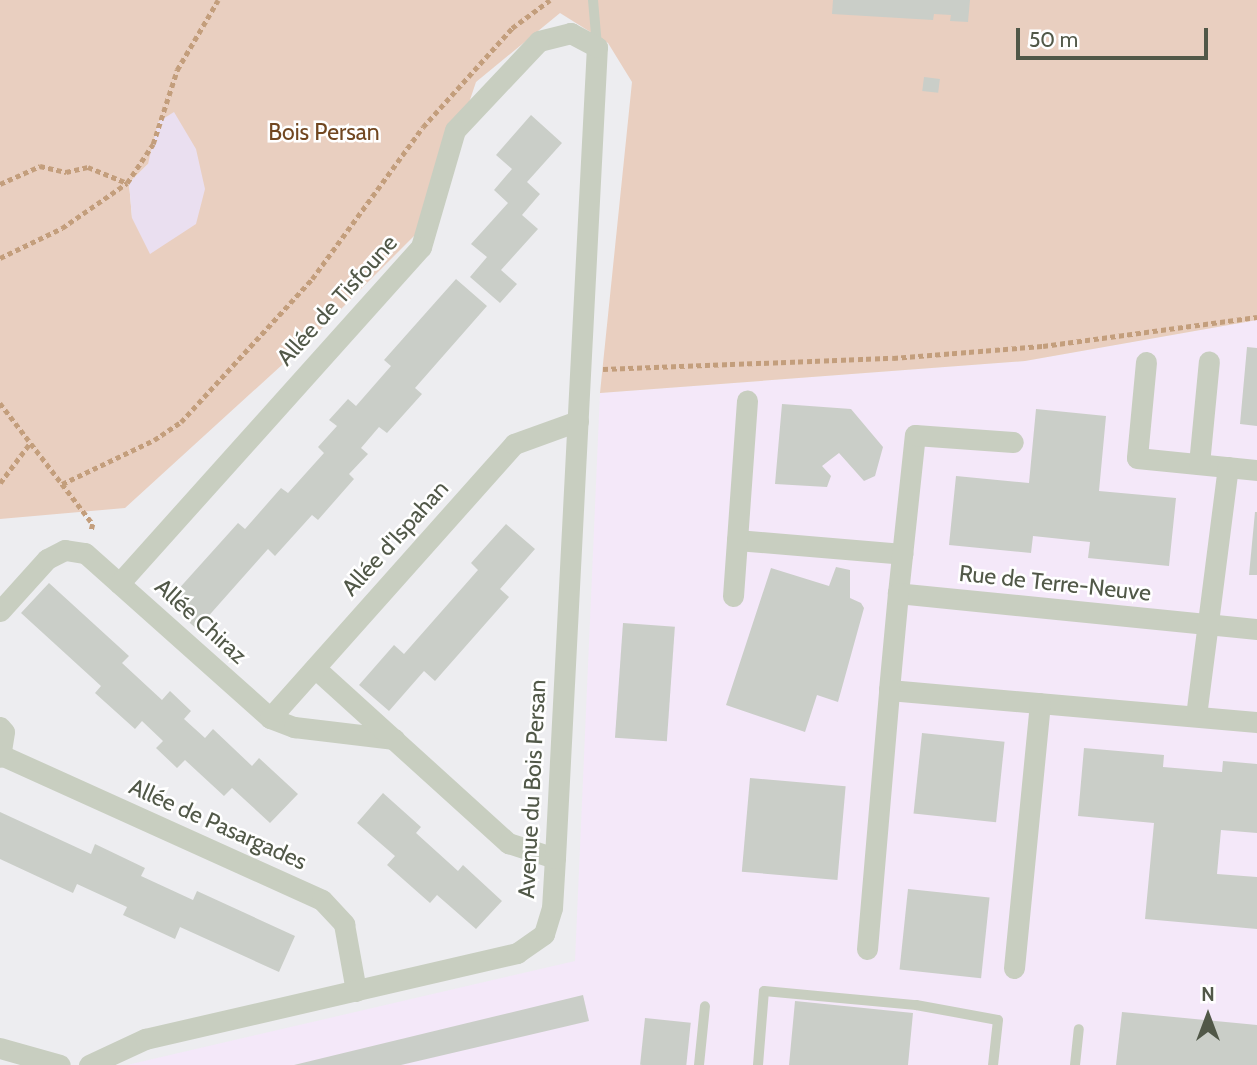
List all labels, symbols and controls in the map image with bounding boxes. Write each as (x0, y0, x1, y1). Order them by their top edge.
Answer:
scale bar (1019, 14, 1212, 58)
text: 50 m (1029, 27, 1078, 52)
park label: Bois Persan (268, 118, 380, 146)
street label: Allée de Tisfoune (271, 229, 403, 371)
street label: Allée d'Ispahan (336, 475, 454, 601)
street label: Rue de Terre-Neuve (958, 559, 1152, 607)
street label: Allée Chiraz (149, 573, 253, 669)
street label: Avenue du Bois Persan (512, 679, 552, 899)
street label: Allée de Pasargades (125, 772, 311, 876)
north arrow (1173, 981, 1243, 1051)
text: N (1201, 983, 1215, 1006)

